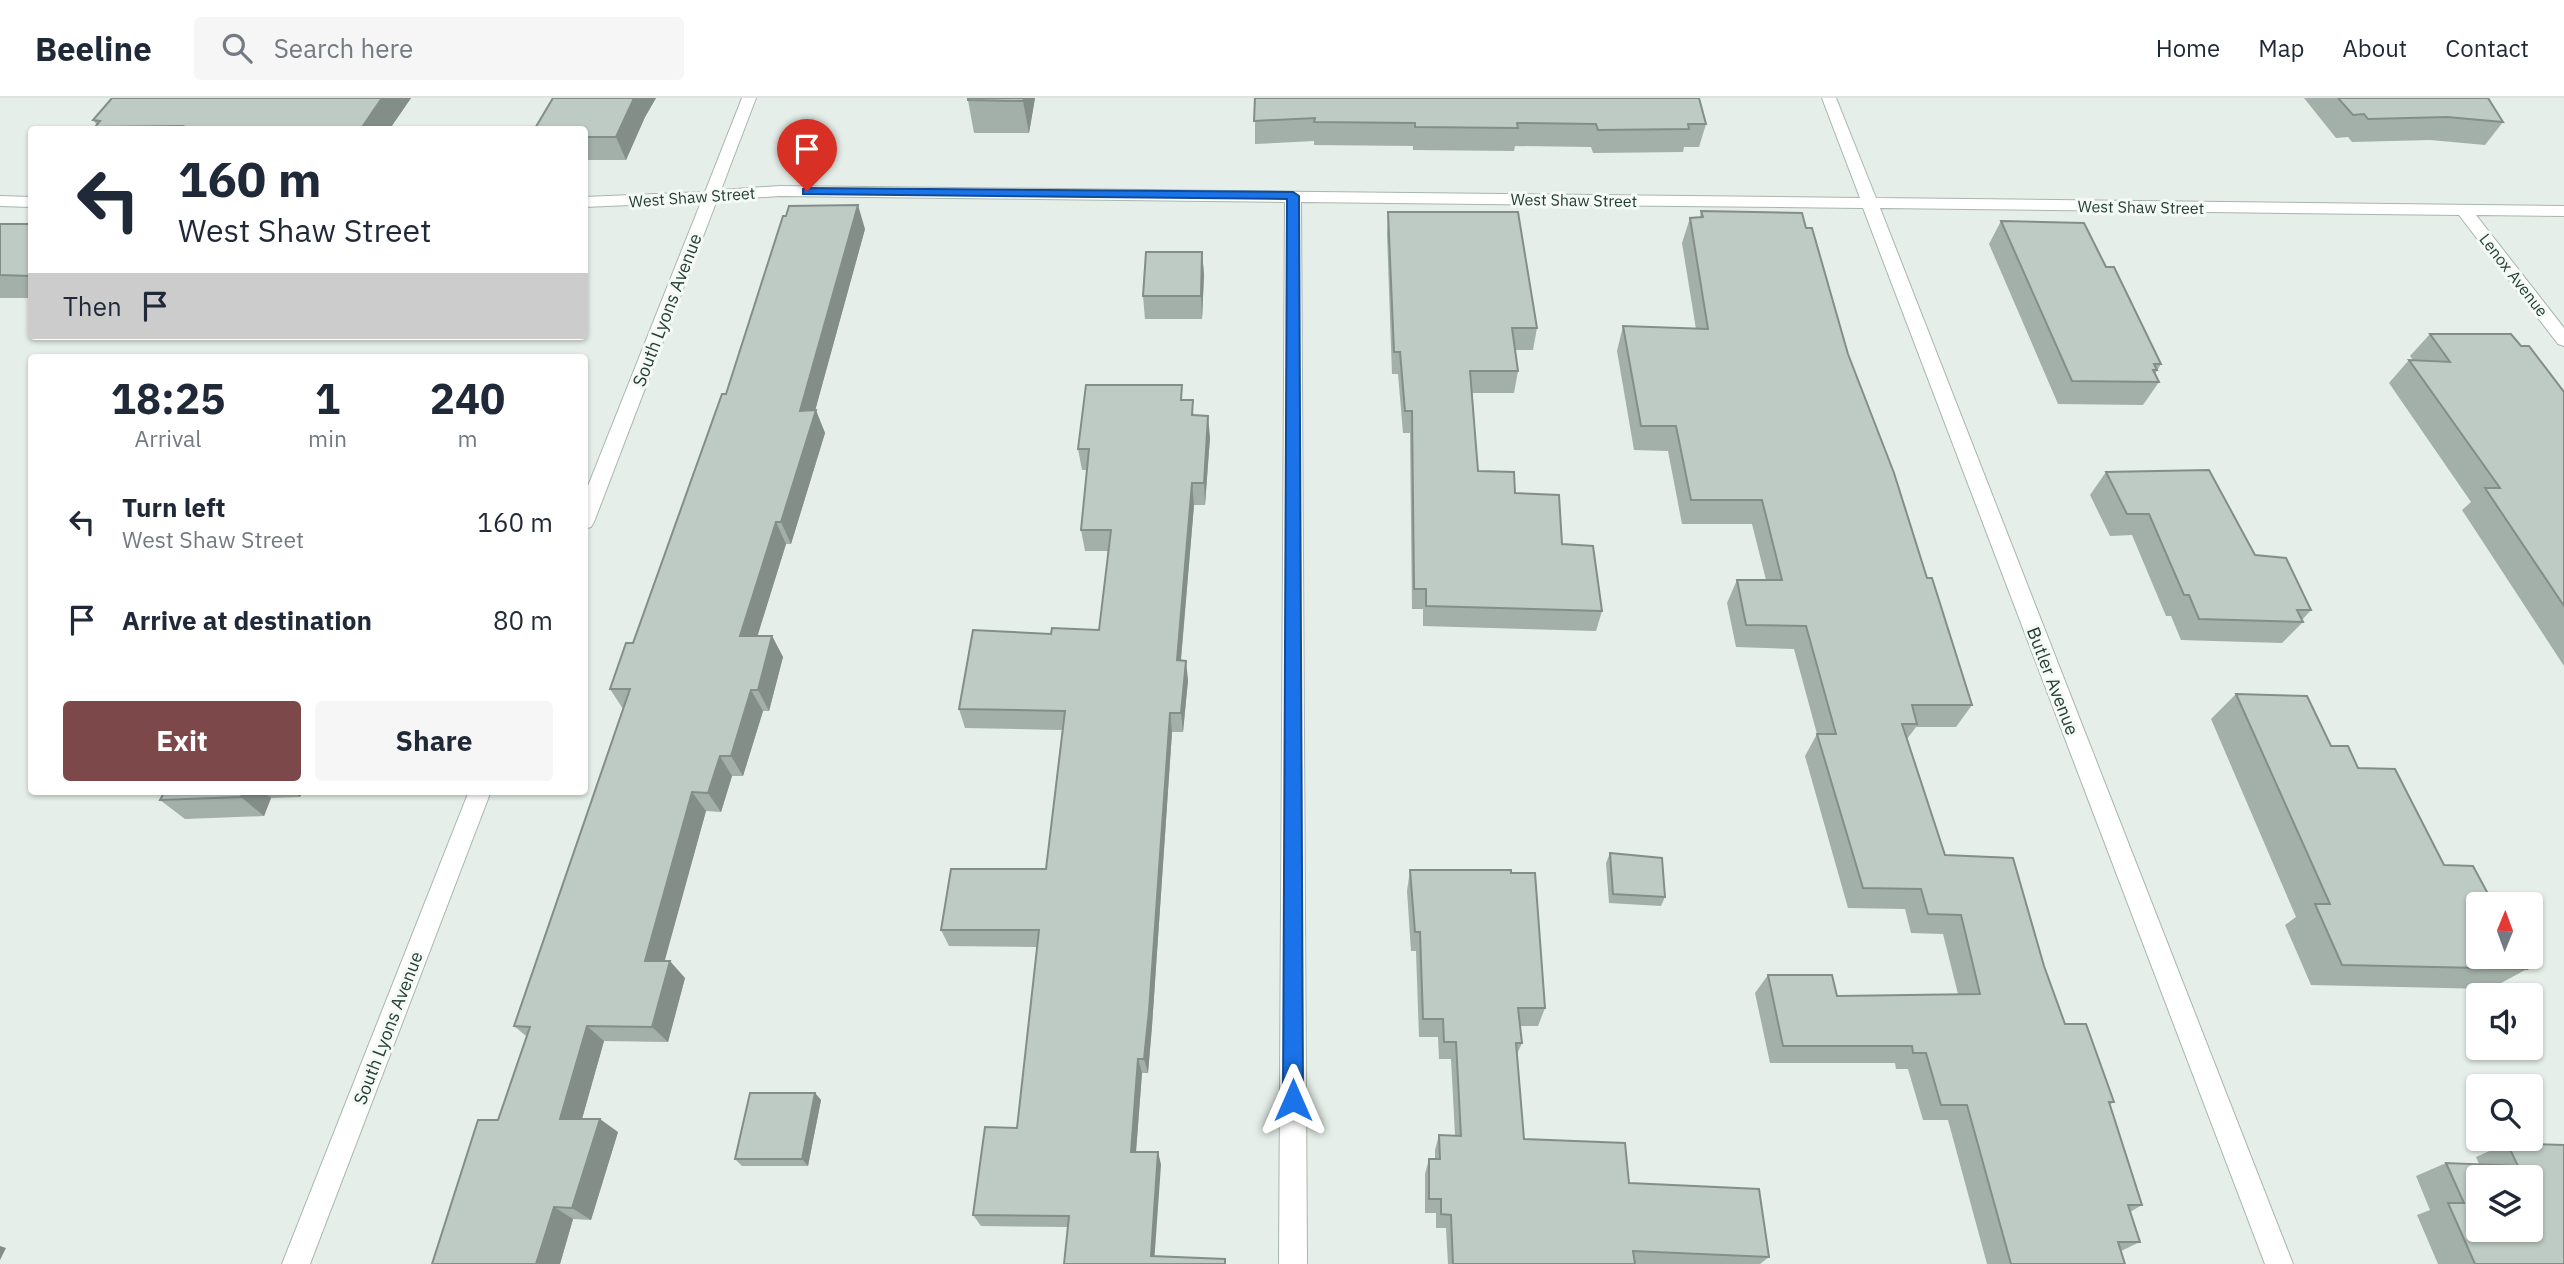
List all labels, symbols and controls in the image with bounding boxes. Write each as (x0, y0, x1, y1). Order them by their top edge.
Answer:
search box (194, 17, 684, 80)
text: Beeline (35, 27, 152, 70)
icon: search (218, 29, 256, 67)
text: Search here (274, 31, 413, 65)
text: Home (2156, 32, 2220, 64)
text: Map (2258, 32, 2304, 64)
text: About (2342, 32, 2407, 64)
text: Contact (2445, 32, 2529, 64)
pin (777, 119, 837, 191)
icon: arrive (788, 130, 826, 168)
text: 160 m (178, 147, 322, 210)
icon: left (63, 154, 154, 245)
street label: West Shaw Street (628, 183, 756, 211)
street label: West Shaw Street (1510, 189, 1638, 211)
street label: West Shaw Street (2077, 196, 2205, 218)
text: West Shaw Street (178, 209, 431, 251)
street label: South Lyons Avenue (627, 230, 707, 390)
street label: Lenox Avenue (2475, 230, 2553, 321)
icon: arrive (136, 287, 174, 325)
text: Then (63, 289, 122, 323)
text: 18:25 (111, 371, 225, 426)
text: 1 (315, 371, 340, 426)
text: 240 (430, 371, 505, 426)
text: Arrival (135, 423, 202, 453)
text: min (308, 423, 347, 453)
text: m (457, 423, 478, 453)
text: Turn left (122, 490, 225, 524)
icon: left (63, 503, 101, 541)
text: 160 m (477, 505, 553, 539)
text: West Shaw Street (122, 524, 304, 554)
icon: arrive (63, 601, 101, 639)
text: Arrive at destination (122, 603, 372, 637)
text: 80 m (493, 603, 553, 637)
street label: Butler Avenue (2022, 624, 2084, 738)
button: Exit (63, 701, 301, 781)
button: Share (315, 701, 553, 781)
north arrow (2466, 892, 2543, 970)
map controls (2466, 892, 2543, 1242)
street label: South Lyons Avenue (348, 948, 428, 1108)
button: sound (2466, 983, 2543, 1060)
position arrow (1256, 1063, 1330, 1137)
button: search (2466, 1074, 2543, 1151)
button: layers (2466, 1165, 2543, 1242)

